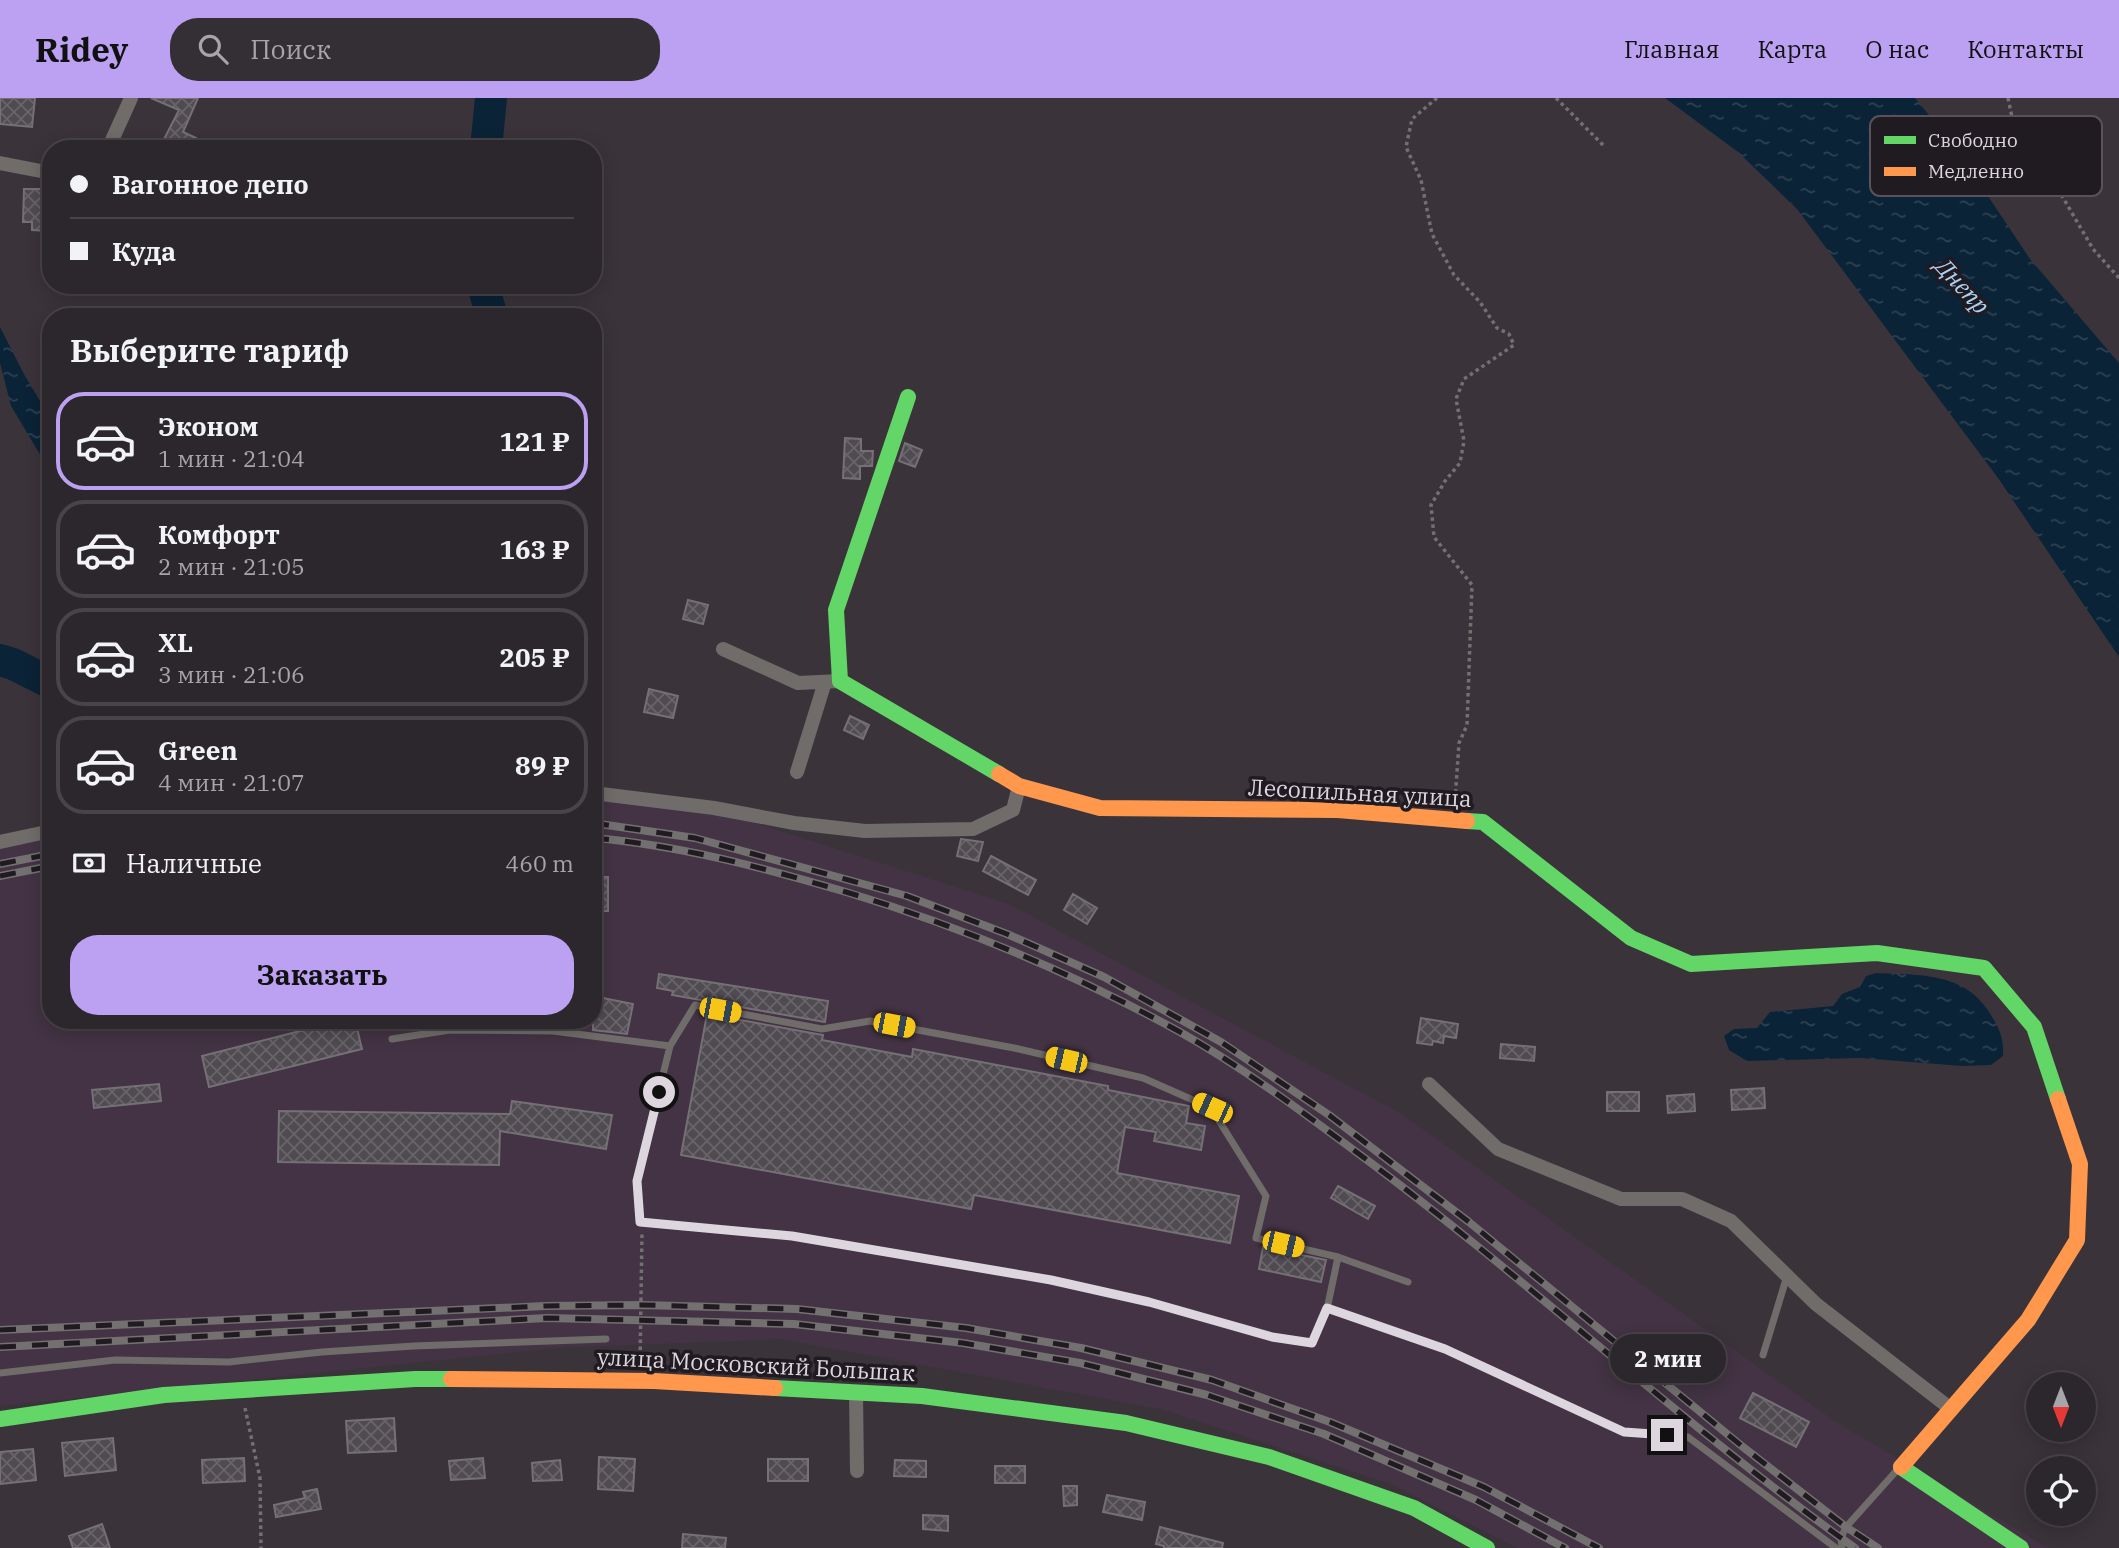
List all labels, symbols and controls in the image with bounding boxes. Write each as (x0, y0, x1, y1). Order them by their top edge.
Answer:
search box (170, 18, 660, 81)
text: Ridey (35, 28, 128, 71)
icon: search (194, 30, 232, 68)
text: Поиск (250, 32, 331, 66)
text: Главная (1624, 33, 1720, 65)
text: Карта (1758, 33, 1827, 65)
text: О нас (1865, 33, 1929, 65)
text: Контакты (1967, 33, 2084, 65)
legend (1870, 116, 2102, 196)
text: Свободно (1928, 128, 2018, 152)
text: Медленно (1928, 159, 2024, 183)
text: Вагонное депо (112, 167, 309, 201)
text: Куда (112, 234, 176, 268)
water label: Днепр (1926, 248, 1997, 321)
text: Выберите тариф (70, 329, 350, 371)
text: Эконом (158, 409, 259, 443)
icon: car (74, 410, 137, 473)
text: 121 ₽ (499, 424, 570, 458)
text: 1 мин · 21:04 (158, 443, 305, 473)
text: Комфорт (158, 517, 280, 551)
icon: car (74, 518, 137, 581)
text: 163 ₽ (499, 532, 570, 566)
text: 2 мин · 21:05 (158, 551, 305, 581)
text: XL (158, 625, 193, 659)
icon: car (74, 626, 137, 689)
text: 205 ₽ (499, 640, 570, 674)
text: 3 мин · 21:06 (158, 659, 305, 689)
text: Green (158, 733, 238, 767)
icon: car (74, 734, 137, 797)
text: 89 ₽ (515, 748, 570, 782)
text: 4 мин · 21:07 (158, 767, 305, 797)
street label: Лесопильная улица (1247, 771, 1473, 813)
icon: cash (70, 844, 108, 882)
text: Наличные (126, 846, 262, 880)
text: 460 m (505, 848, 574, 878)
button: Заказать (70, 935, 574, 1015)
car (698, 996, 743, 1024)
car (872, 1011, 917, 1039)
car (1044, 1045, 1089, 1075)
route start (643, 1076, 675, 1108)
car (1189, 1090, 1236, 1126)
car (1261, 1229, 1306, 1259)
callout: 2 мин (1609, 1334, 1725, 1382)
street label: улица Московский Большак (596, 1341, 916, 1387)
text: 2 мин (1634, 1343, 1702, 1373)
north arrow (2026, 1372, 2096, 1442)
map controls (2026, 1372, 2096, 1526)
route end (1651, 1419, 1683, 1451)
button: locate (2026, 1456, 2096, 1526)

